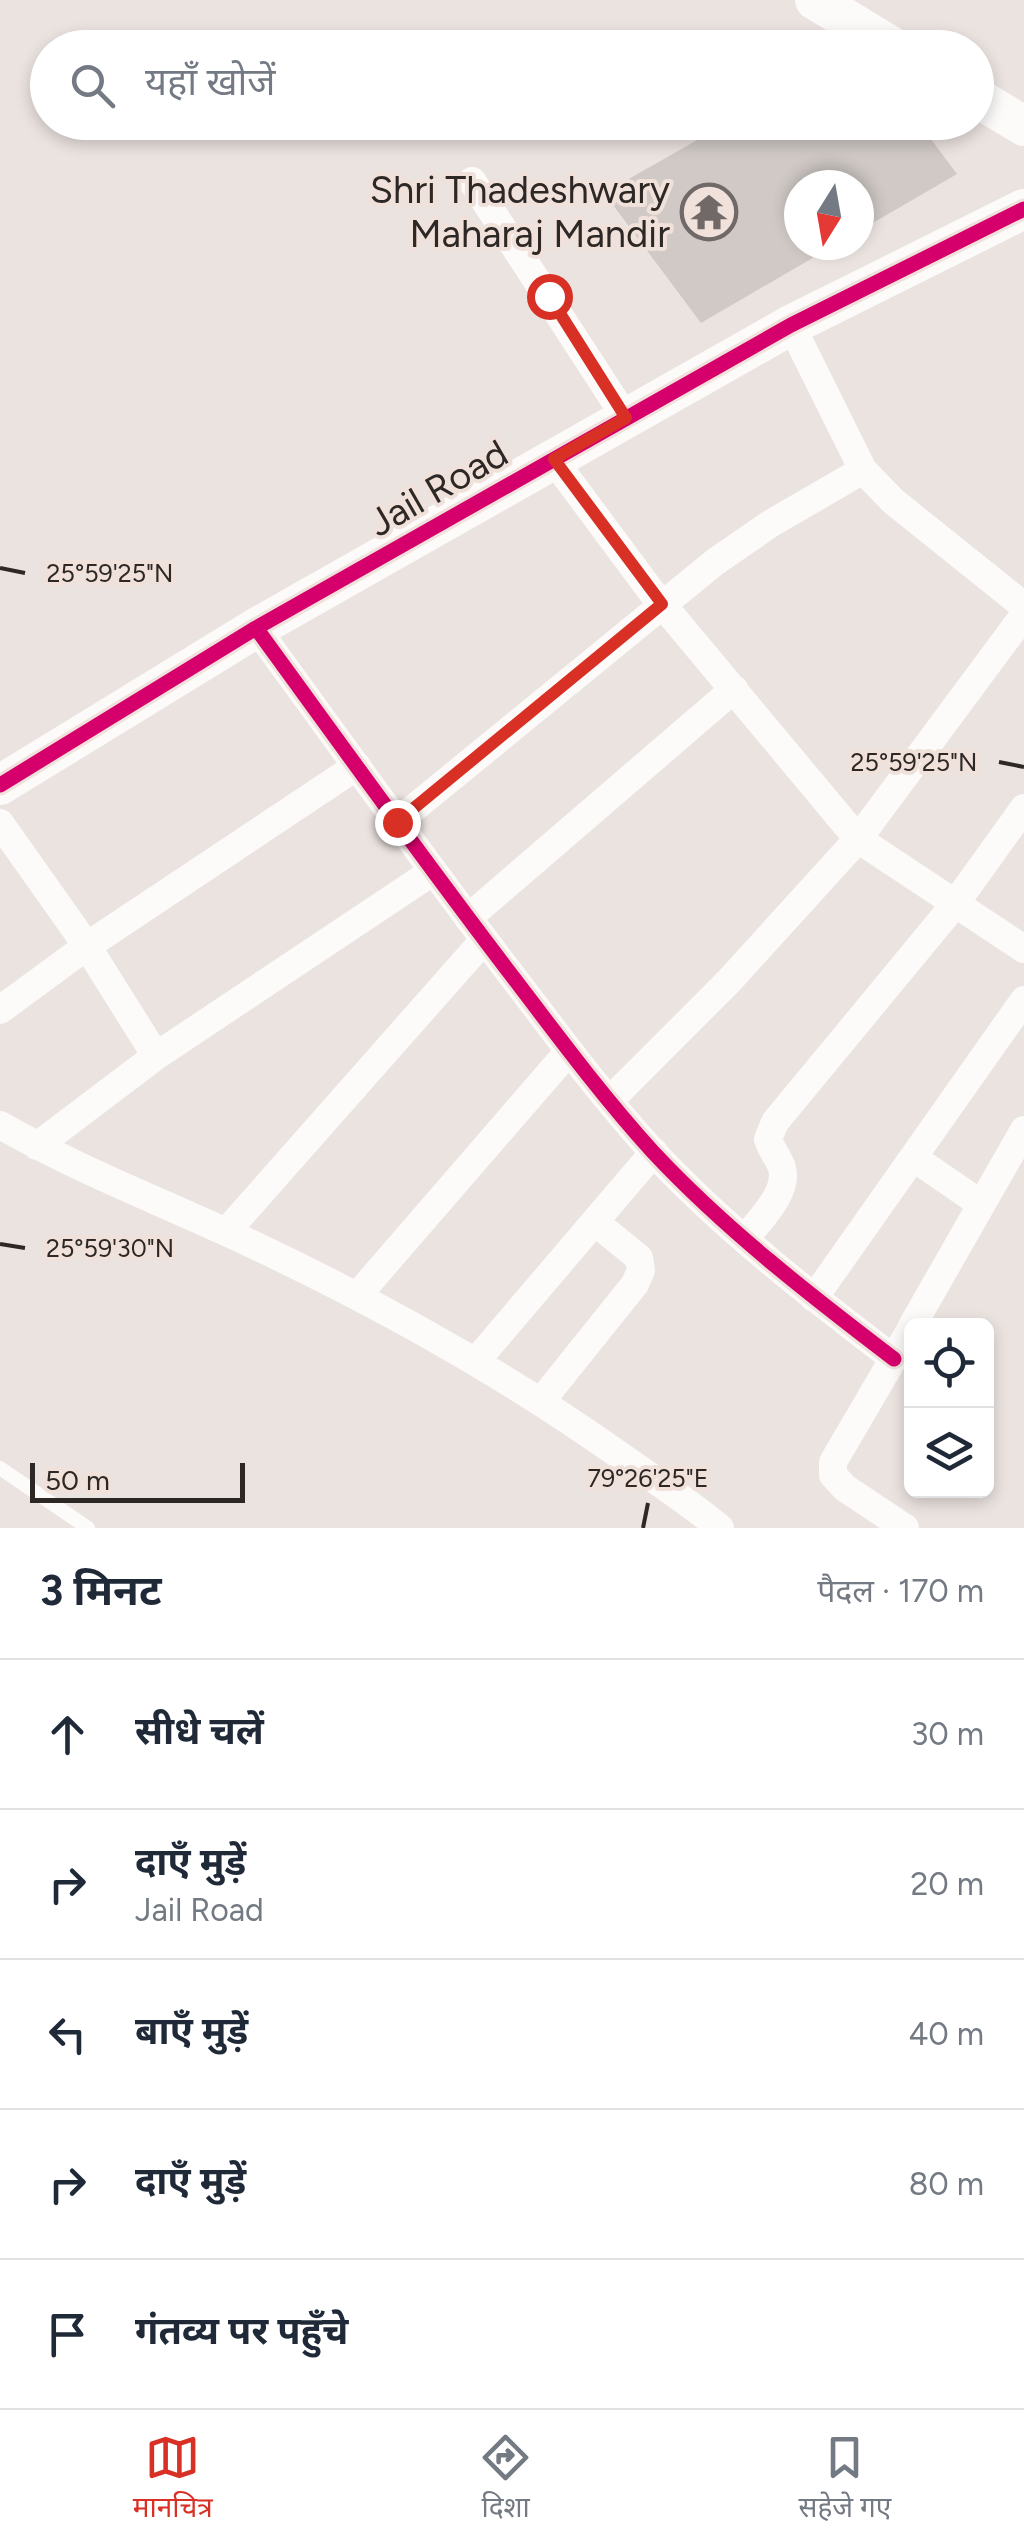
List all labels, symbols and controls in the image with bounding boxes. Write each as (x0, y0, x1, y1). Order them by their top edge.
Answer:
search box (30, 30, 994, 140)
icon: search (65, 58, 120, 113)
text: यहाँ खोजें (145, 59, 276, 105)
place label: Shri Thadeshwary Maharaj Mandir (370, 167, 670, 257)
north arrow (784, 170, 874, 260)
temple icon: Shri Thadeshwary Maharaj Mandir (679, 182, 739, 242)
route start (527, 274, 573, 320)
street label: Jail Road (360, 430, 516, 546)
text: 25°59'25"N (47, 558, 173, 588)
text: 25°59'25"N (851, 747, 977, 777)
route end (375, 800, 421, 846)
text: 25°59'30"N (46, 1233, 174, 1263)
map controls (904, 1318, 994, 1498)
button: locate (904, 1318, 994, 1408)
button: layers (904, 1408, 994, 1498)
scale bar (30, 1458, 245, 1502)
text: 50 m (45, 1463, 110, 1497)
text: 79°26'25"E (587, 1463, 709, 1493)
text: 3 मिनट (40, 1565, 162, 1616)
text: पैदल · 170 m (817, 1572, 984, 1610)
icon: ahead (40, 1707, 95, 1762)
text: सीधे चलें (135, 1708, 264, 1754)
text: 30 m (911, 1715, 984, 1753)
text: दाएँ मुड़ें (135, 1839, 246, 1885)
icon: right (40, 1857, 95, 1912)
text: 20 m (910, 1865, 984, 1903)
text: Jail Road (135, 1891, 264, 1929)
icon: left (40, 2007, 95, 2062)
text: बाएँ मुड़ें (135, 2008, 248, 2054)
text: 40 m (908, 2015, 984, 2053)
icon: right (40, 2157, 95, 2212)
text: दाएँ मुड़ें (135, 2158, 246, 2204)
text: 80 m (909, 2165, 984, 2203)
icon: arrive (40, 2307, 95, 2362)
text: गंतव्य पर पहुँचे (135, 2308, 348, 2354)
tab: मानचित्र (133, 2430, 213, 2528)
tab: दिशा (478, 2430, 533, 2528)
tab: सहेजे गए (799, 2430, 891, 2528)

